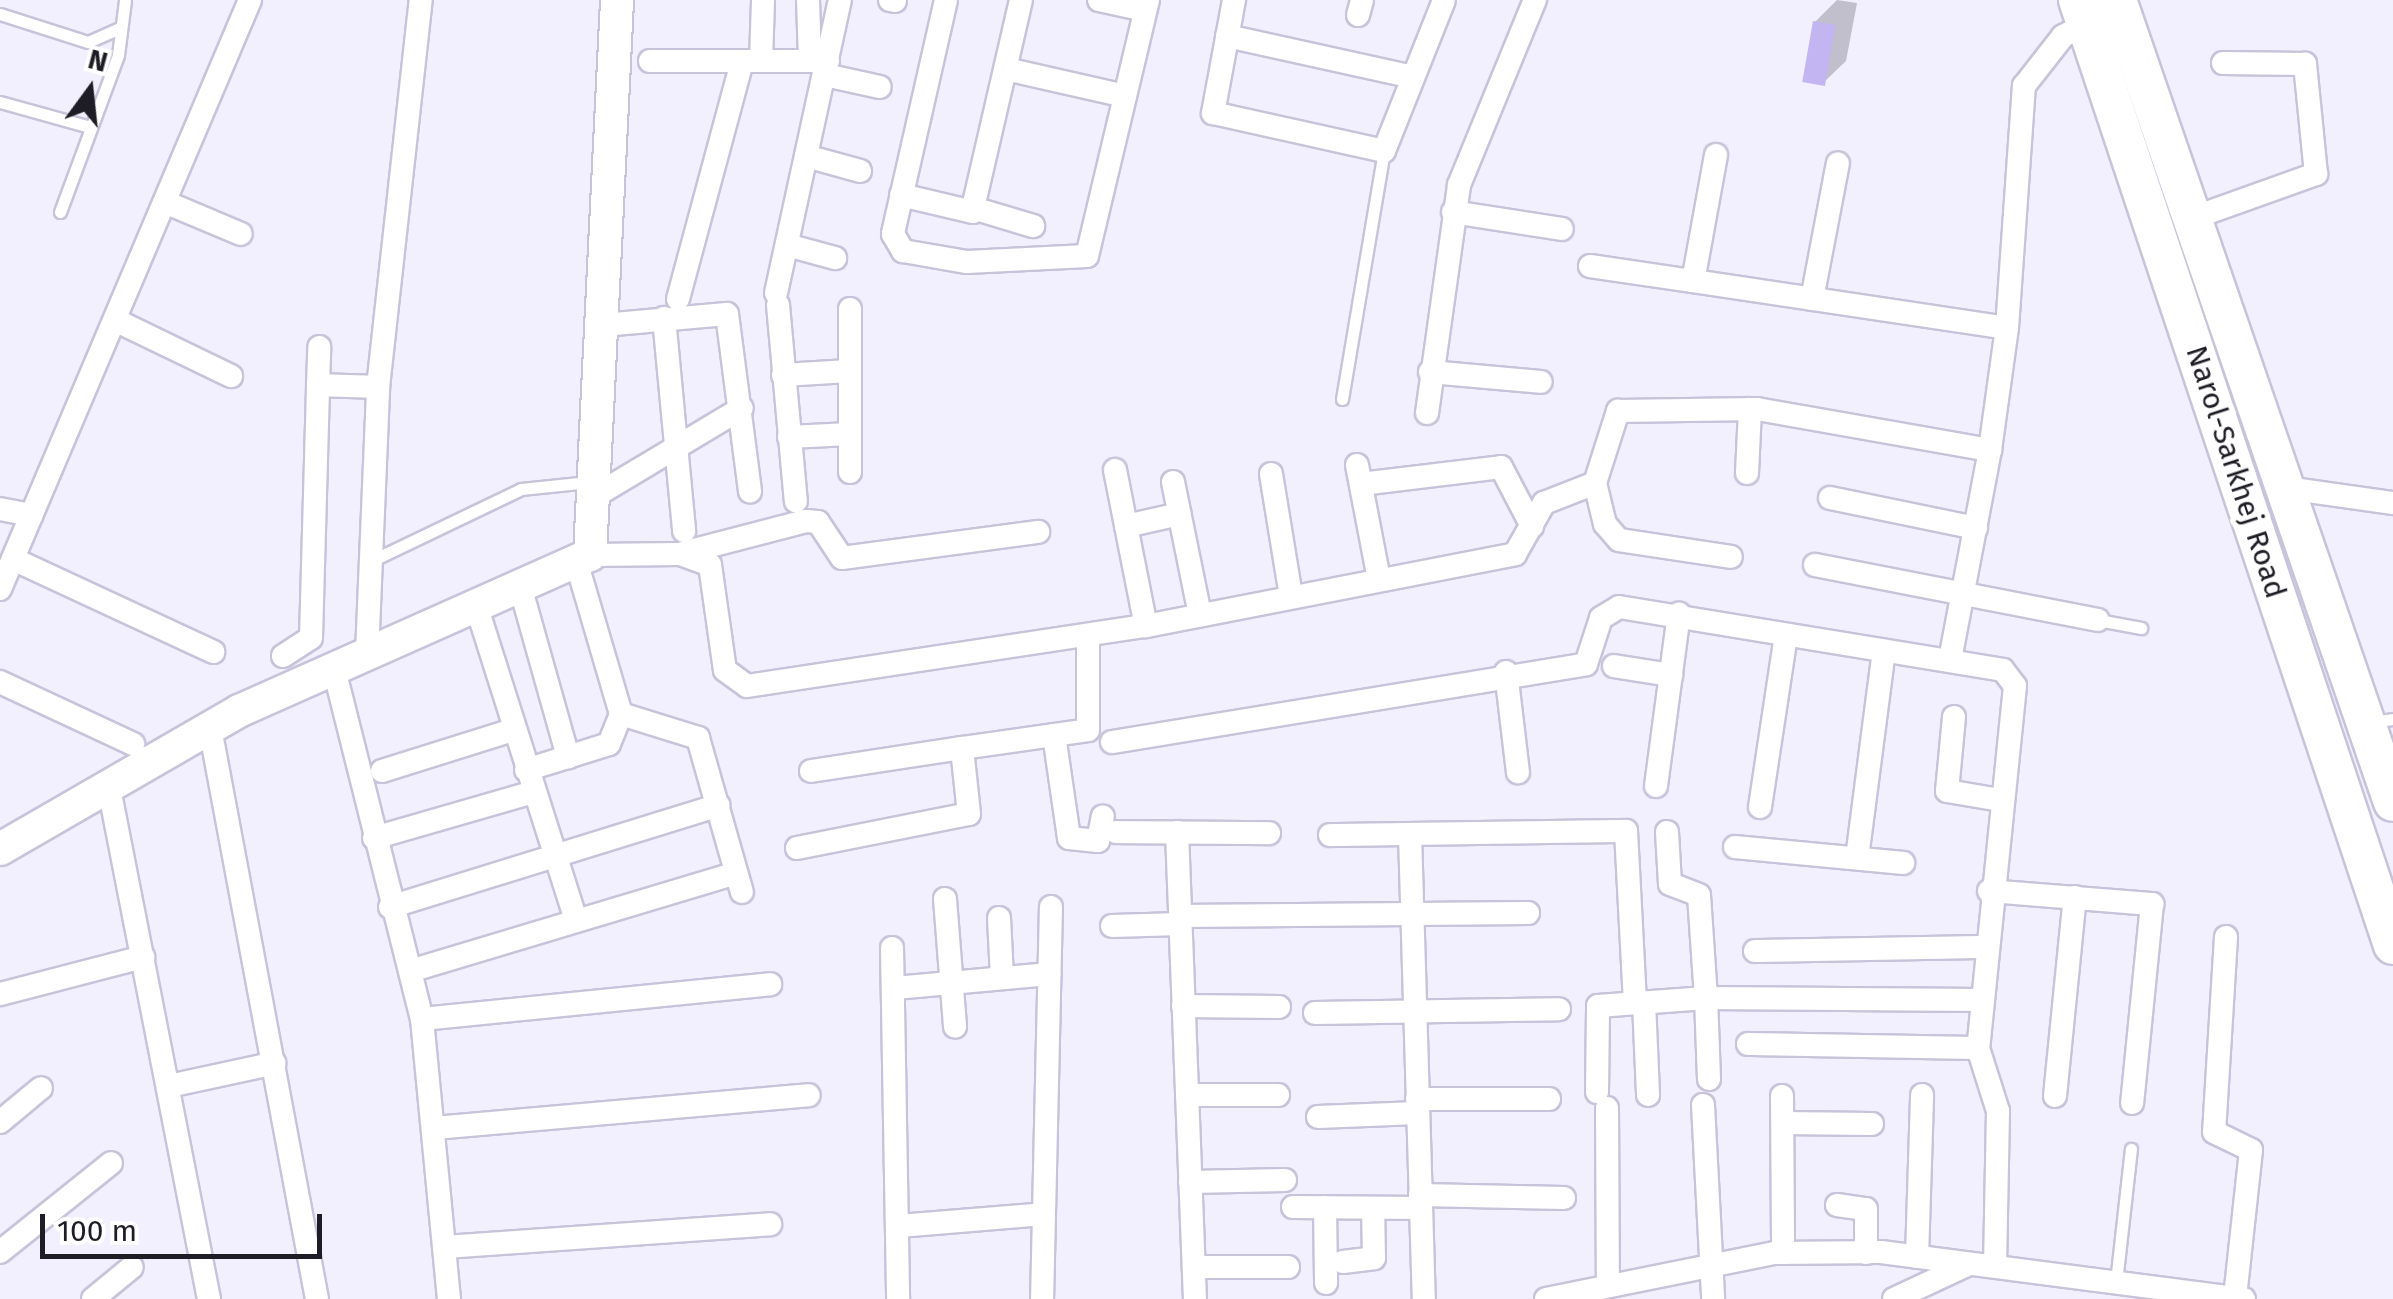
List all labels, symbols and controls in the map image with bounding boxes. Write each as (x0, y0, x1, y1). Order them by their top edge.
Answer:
north arrow (40, 40, 140, 140)
text: N (85, 42, 111, 79)
street label: Narol-Sarkhej Road (2178, 341, 2294, 603)
scale bar (45, 1194, 328, 1256)
text: 100 m (57, 1213, 137, 1249)

